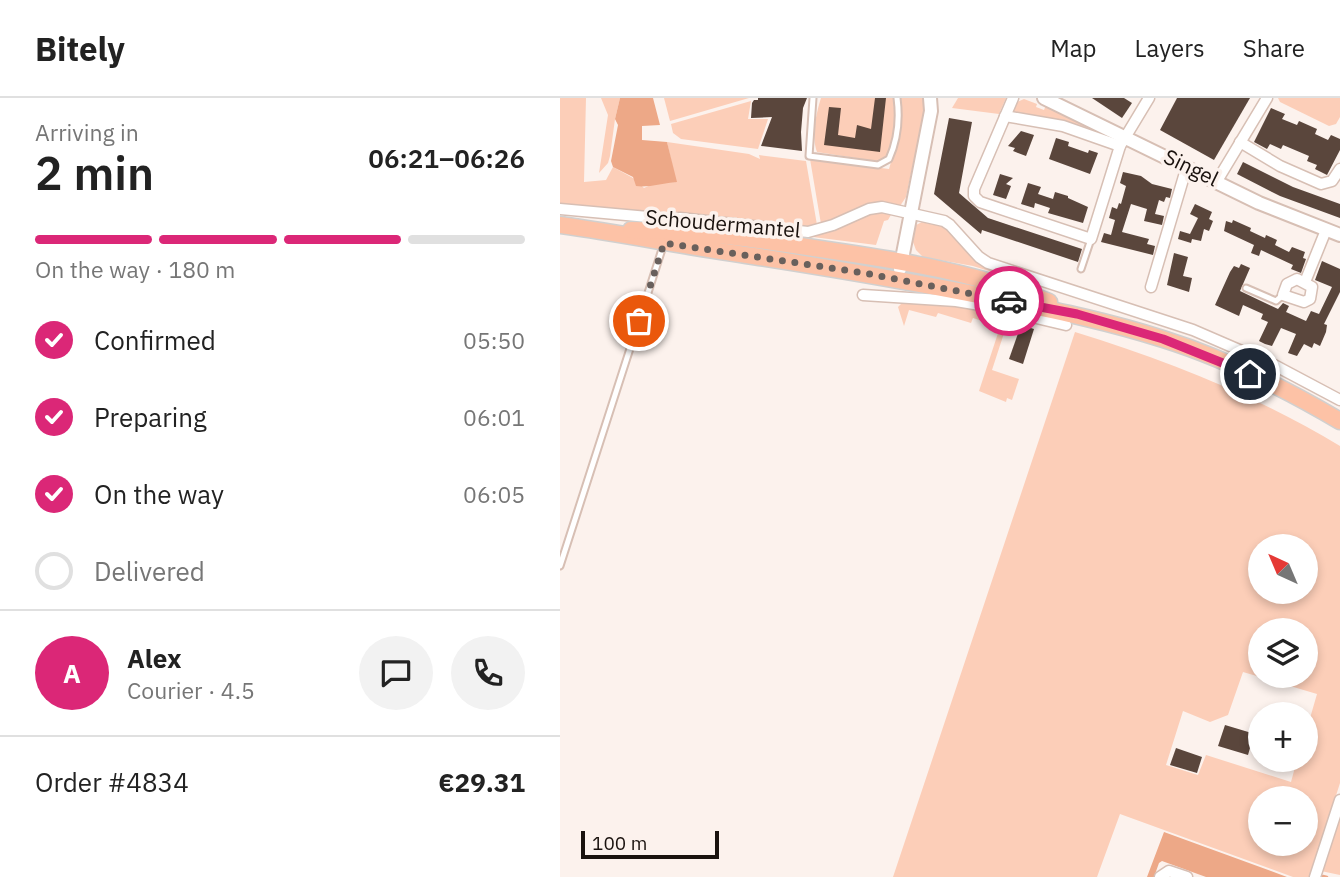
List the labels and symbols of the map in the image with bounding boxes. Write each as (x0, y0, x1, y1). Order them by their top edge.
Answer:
street label: Singel (1159, 142, 1224, 192)
street label: Schoudermantel (644, 202, 802, 244)
courier (974, 266, 1044, 336)
pin (609, 291, 669, 351)
pin (1220, 344, 1280, 404)
north arrow (1248, 534, 1318, 604)
scale bar (581, 828, 719, 860)

